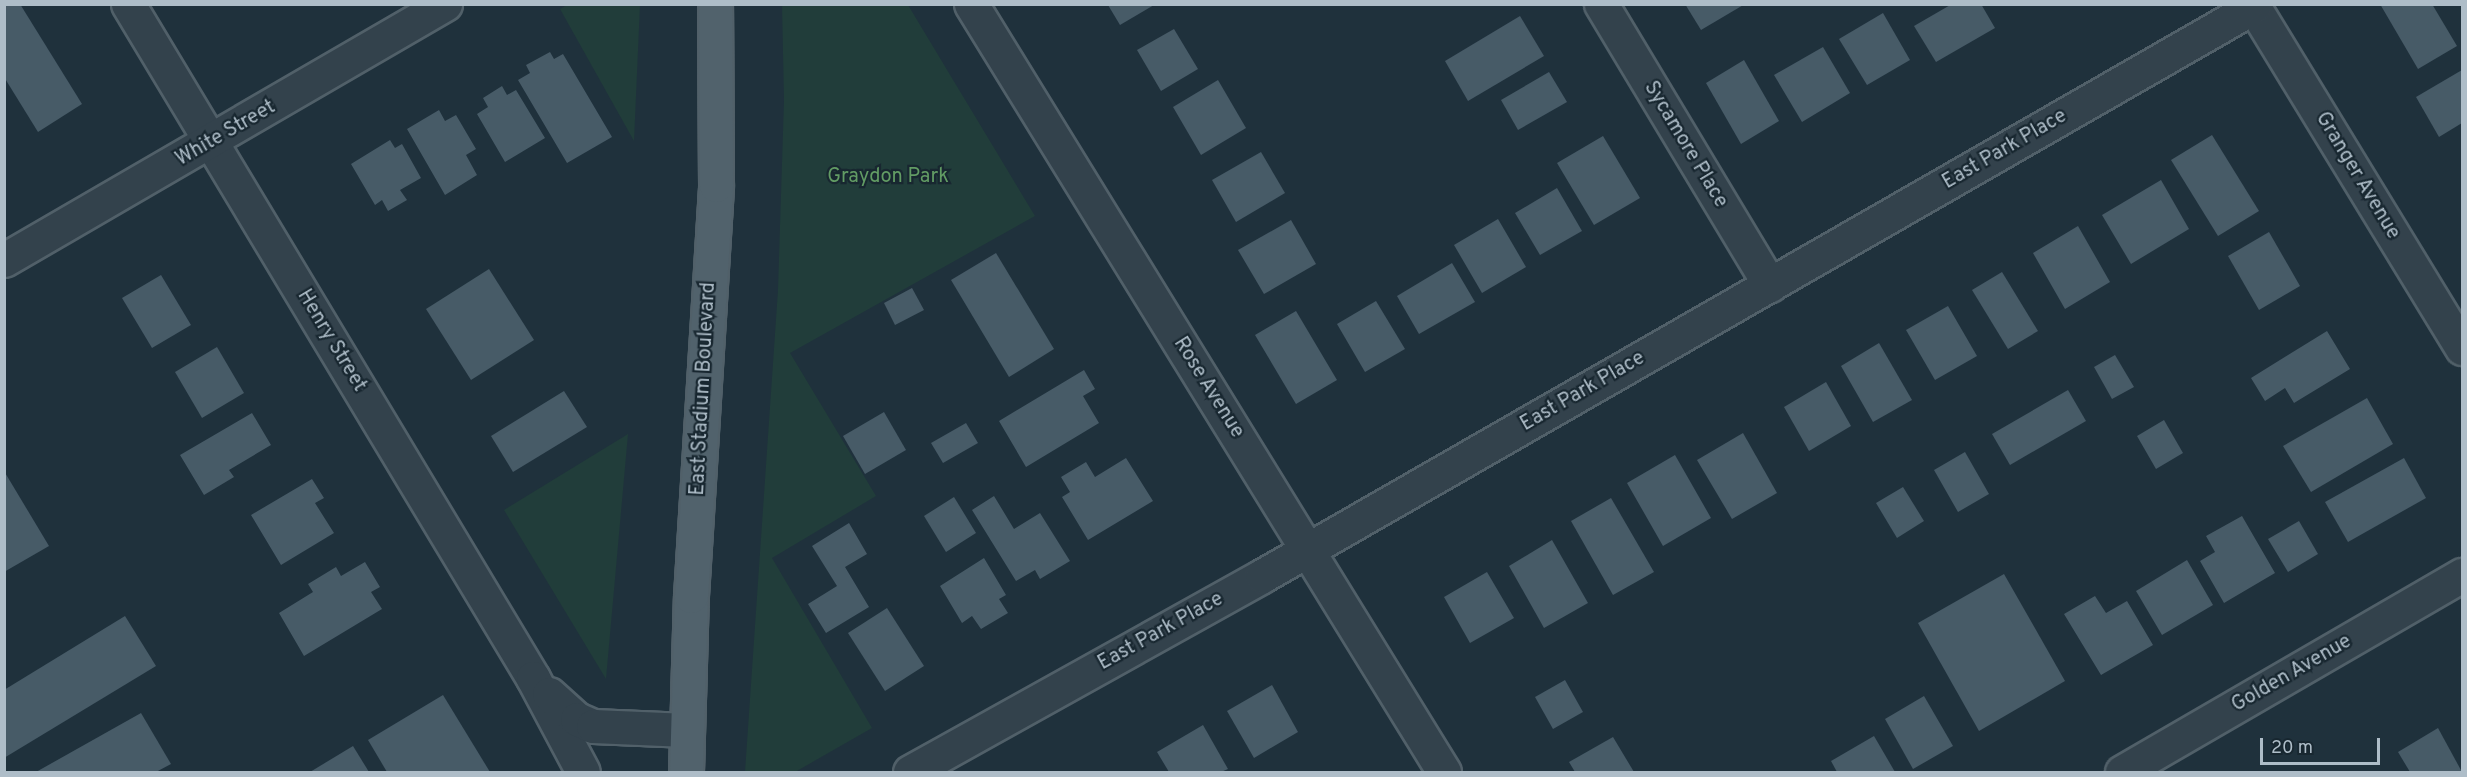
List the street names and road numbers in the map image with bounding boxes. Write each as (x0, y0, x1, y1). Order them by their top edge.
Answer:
street label: Sycamore Place (1638, 77, 1732, 213)
street label: White Street (172, 96, 280, 172)
street label: East Park Place (1939, 105, 2071, 195)
street label: Granger Avenue (2309, 108, 2405, 244)
street label: East Stadium Boulevard (686, 282, 722, 496)
street label: Henry Street (291, 286, 371, 396)
street label: Rose Avenue (1167, 333, 1249, 443)
street label: East Park Place (1517, 347, 1649, 437)
street label: East Park Place (1094, 588, 1228, 676)
street label: Golden Avenue (2227, 630, 2357, 718)

